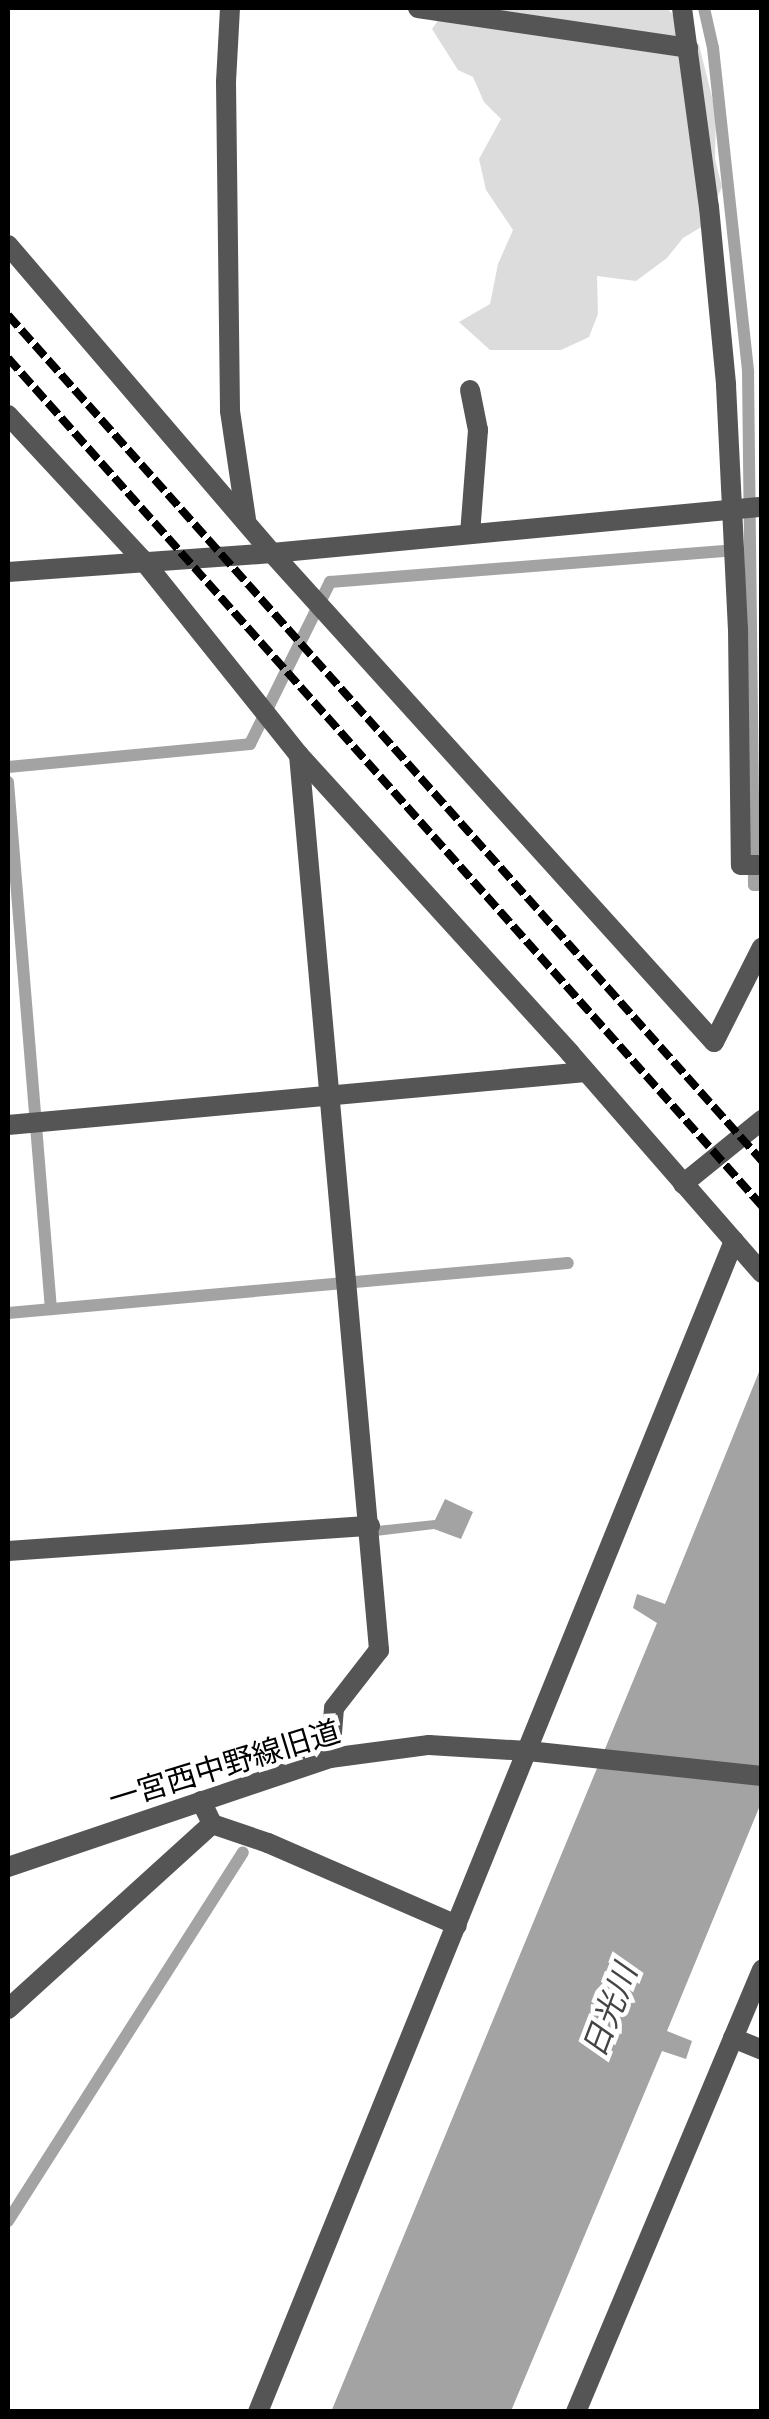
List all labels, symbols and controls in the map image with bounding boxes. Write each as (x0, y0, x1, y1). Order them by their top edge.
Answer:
street label: 一宮西中野線旧道 (104, 1713, 344, 1817)
water label: 日光川 (575, 1959, 645, 2063)

